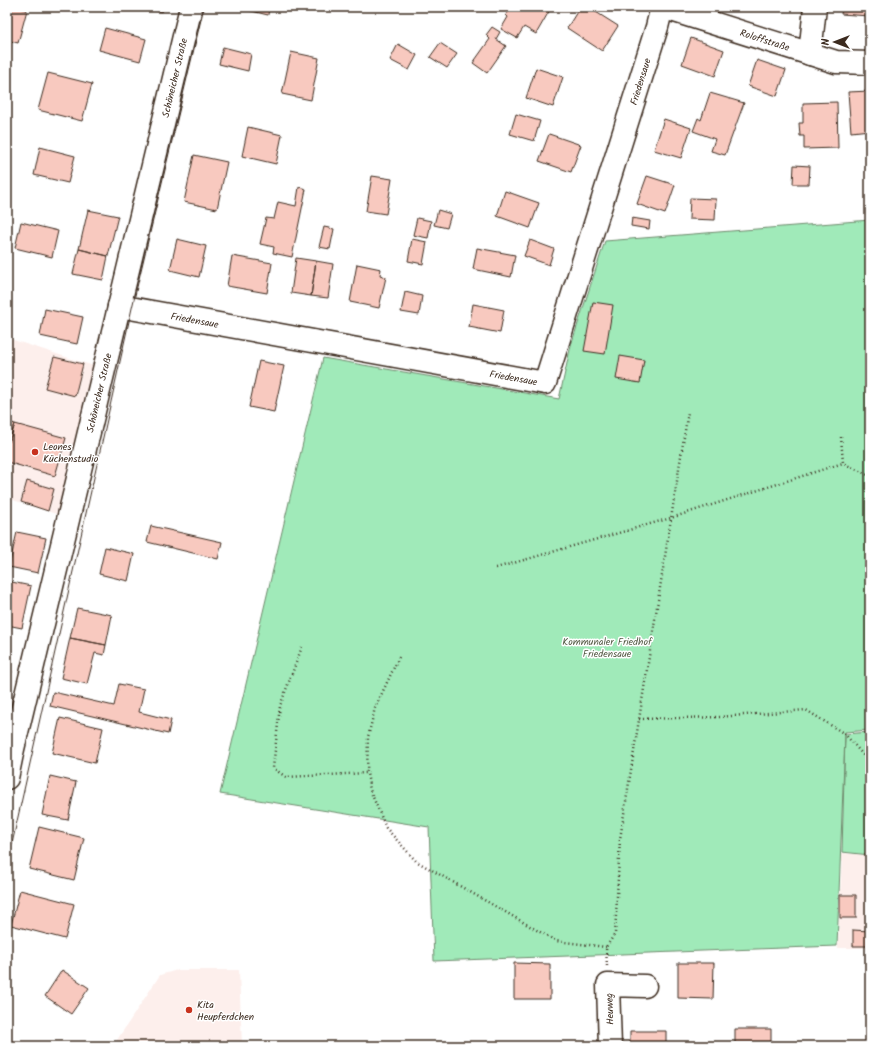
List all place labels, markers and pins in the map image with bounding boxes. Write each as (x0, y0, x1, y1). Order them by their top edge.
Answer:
place label: Leones Küchenstudio (43, 439, 99, 467)
marker: Leones Küchenstudio (30, 447, 40, 457)
place label: Kita Heupferdchen (197, 997, 254, 1025)
marker: Kita Heupferdchen (184, 1005, 194, 1015)

